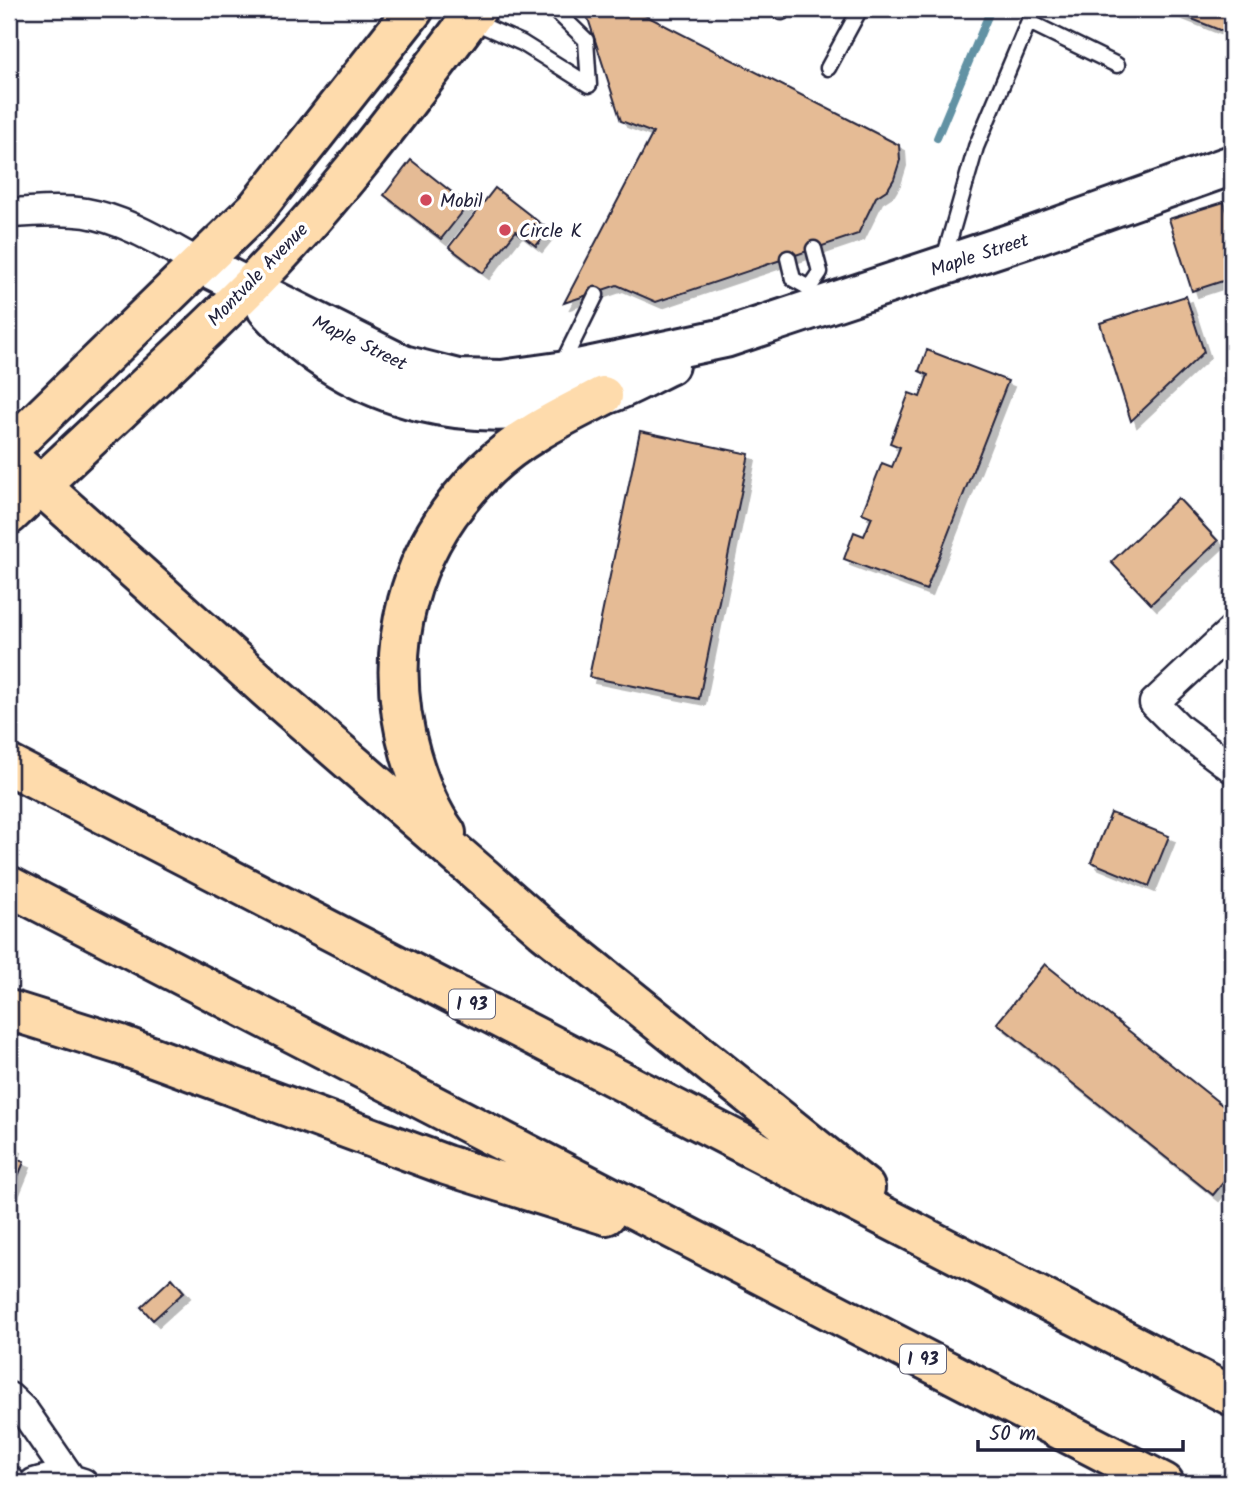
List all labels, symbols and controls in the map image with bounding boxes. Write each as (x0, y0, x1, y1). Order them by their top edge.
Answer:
place label: Mobil (440, 187, 483, 217)
marker: Mobil (418, 192, 434, 208)
street label: Montvale Avenue (201, 216, 316, 334)
place label: Circle K (519, 217, 582, 247)
marker: Circle K (497, 222, 513, 238)
street label: Maple Street (926, 226, 1033, 286)
street label: Maple Street (307, 308, 412, 380)
road number: I 93 (449, 989, 495, 1018)
road number: I 93 (900, 1344, 946, 1374)
scale bar (978, 1408, 1183, 1452)
text: 50 m (989, 1418, 1036, 1451)

